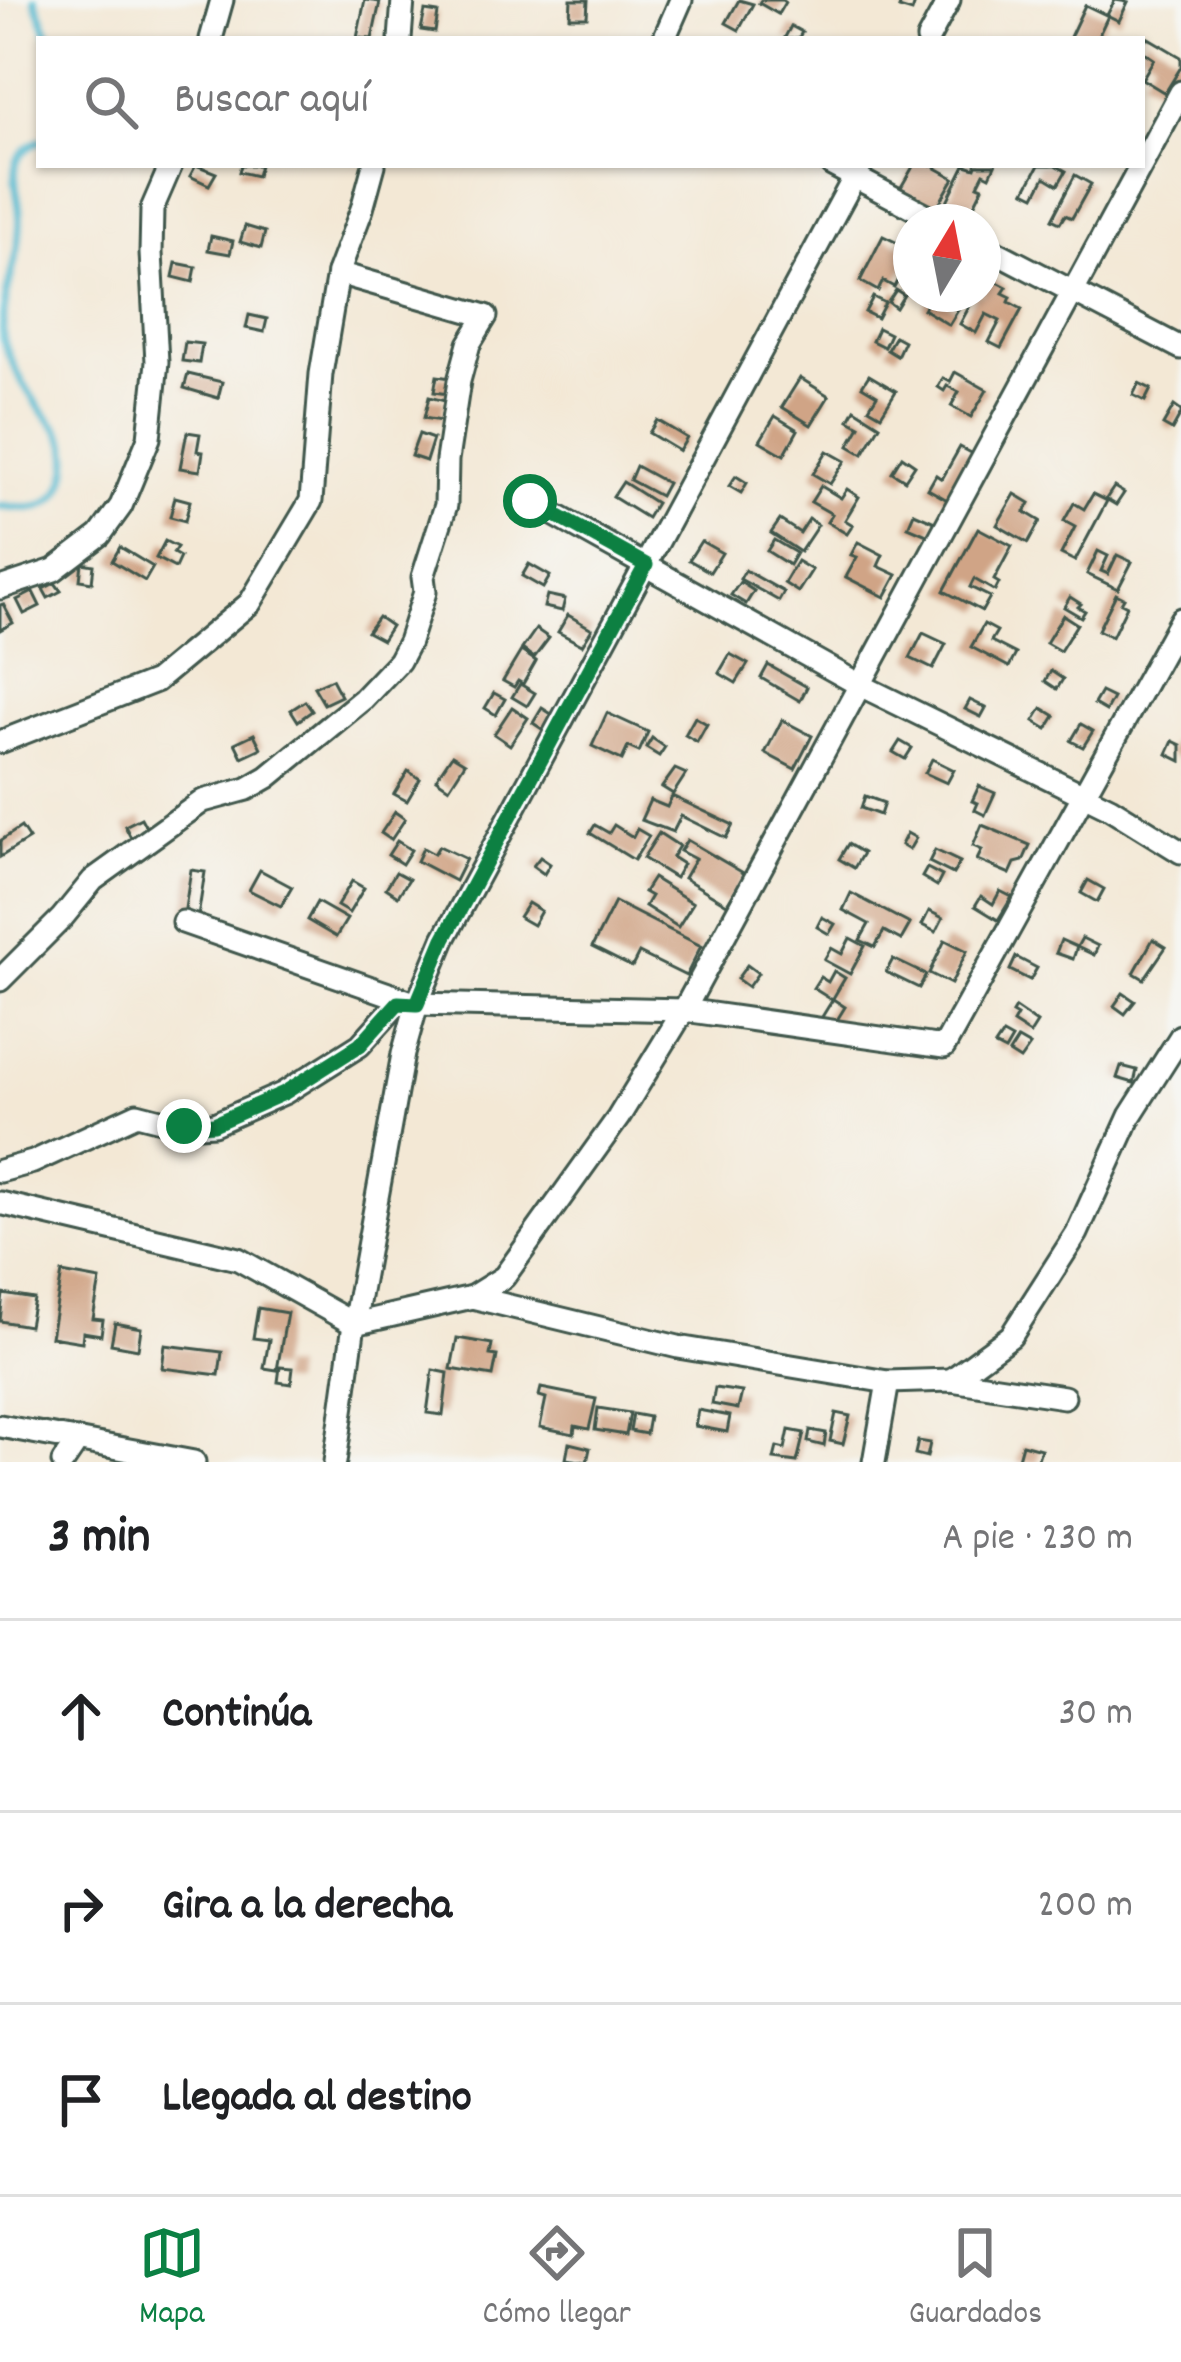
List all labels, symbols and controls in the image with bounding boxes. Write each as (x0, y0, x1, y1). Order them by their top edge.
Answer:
search box (36, 36, 1145, 168)
icon: search (78, 69, 144, 135)
text: Buscar aquí (174, 70, 369, 134)
north arrow (893, 204, 1001, 312)
route start (503, 474, 557, 528)
route end (157, 1099, 211, 1153)
text: 3 min (48, 1504, 150, 1576)
text: A pie · 230 m (942, 1513, 1133, 1568)
icon: ahead (48, 1683, 114, 1749)
text: Continúa (162, 1684, 311, 1748)
text: 30 m (1059, 1688, 1133, 1743)
icon: right (48, 1875, 114, 1941)
text: Gira a la derecha (162, 1876, 452, 1940)
text: 200 m (1038, 1880, 1133, 1935)
icon: arrive (48, 2067, 114, 2133)
text: Llegada al destino (162, 2068, 472, 2132)
tab: Mapa (139, 2220, 205, 2339)
tab: Cómo llegar (483, 2220, 631, 2339)
tab: Guardados (909, 2220, 1042, 2339)

